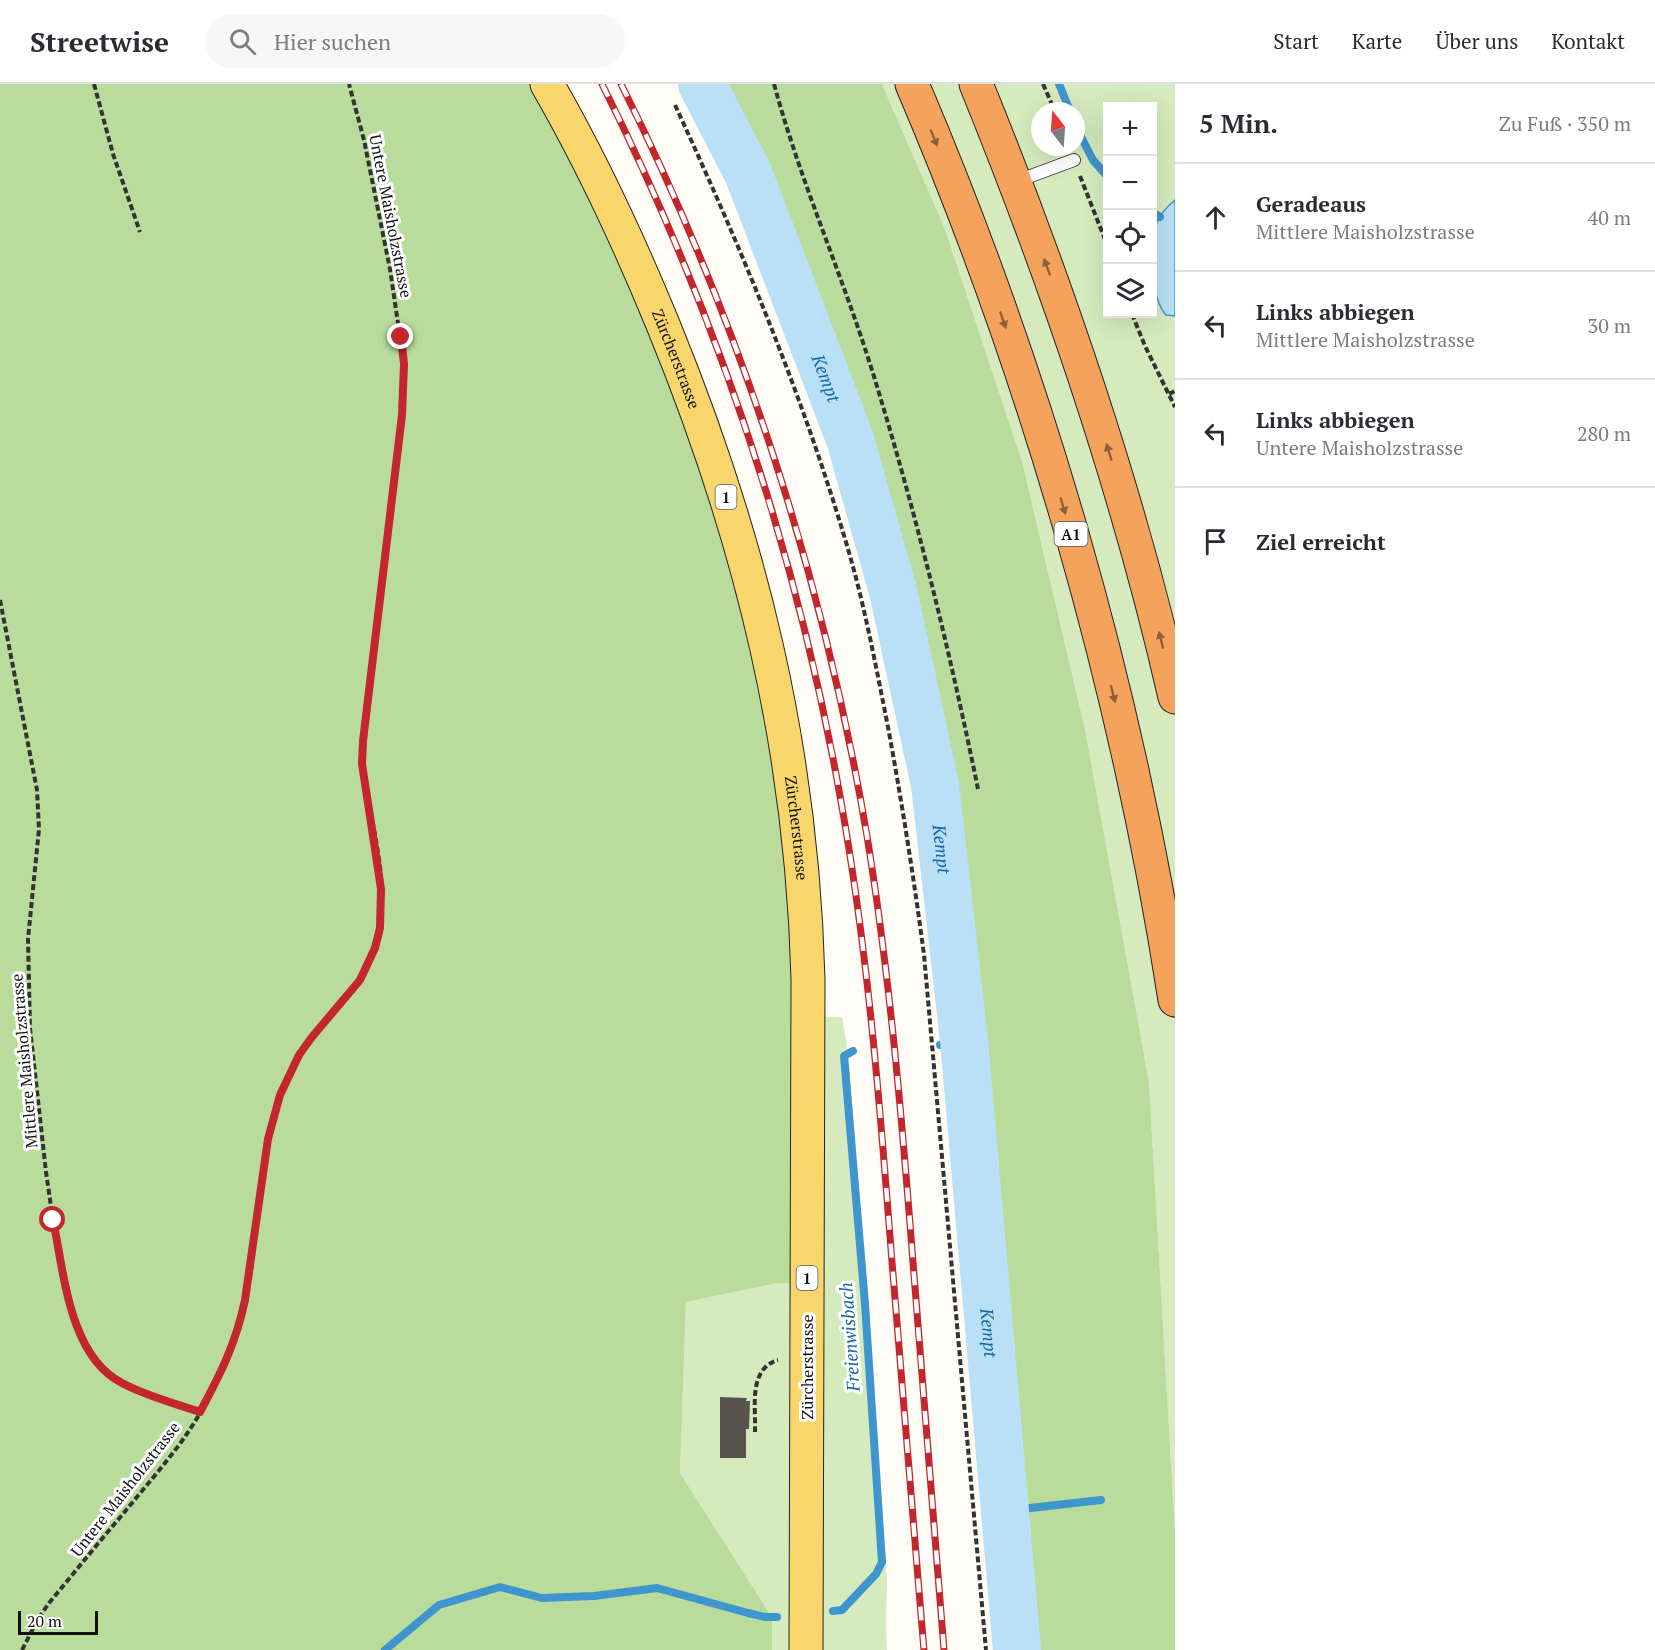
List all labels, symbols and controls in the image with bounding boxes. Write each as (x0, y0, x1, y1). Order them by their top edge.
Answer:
search box (205, 14, 625, 68)
text: Streetwise (30, 23, 169, 60)
icon: search (226, 25, 259, 58)
text: Hier suchen (274, 27, 391, 56)
text: Start (1273, 27, 1319, 55)
text: Karte (1352, 27, 1402, 55)
text: Über uns (1435, 27, 1518, 55)
text: Kontakt (1551, 27, 1625, 55)
north arrow (1031, 102, 1085, 156)
map controls (1103, 102, 1157, 318)
button: + (1103, 102, 1157, 156)
text: 5 Min. (1199, 106, 1278, 140)
text: Zu Fuß · 350 m (1499, 110, 1631, 137)
one-way arrow (930, 129, 939, 147)
street label: Untere Maisholzstrasse (364, 132, 418, 300)
button: − (1103, 156, 1157, 210)
text: Geradeaus (1256, 189, 1366, 218)
icon: ahead (1199, 201, 1232, 234)
text: 40 m (1588, 204, 1631, 231)
button: locate (1103, 210, 1157, 264)
text: Mittlere Maisholzstrasse (1256, 218, 1475, 245)
one-way arrow (1042, 258, 1052, 276)
button: layers (1103, 264, 1157, 318)
text: Links abbiegen (1256, 297, 1415, 326)
street label: Zürcherstrasse (647, 306, 706, 412)
icon: left (1199, 309, 1232, 342)
one-way arrow (999, 311, 1009, 329)
text: 30 m (1588, 312, 1631, 339)
route end (387, 323, 413, 349)
text: Mittlere Maisholzstrasse (1256, 326, 1475, 353)
water label: Kempt (806, 350, 847, 407)
text: Links abbiegen (1256, 405, 1415, 434)
icon: left (1199, 417, 1232, 450)
text: 280 m (1577, 420, 1631, 447)
text: Untere Maisholzstrasse (1256, 434, 1463, 461)
one-way arrow (1104, 443, 1113, 461)
road number: 1 (716, 485, 736, 509)
one-way arrow (1059, 497, 1068, 515)
road number: A1 (1054, 522, 1088, 546)
icon: arrive (1199, 525, 1232, 558)
text: Ziel erreicht (1256, 527, 1386, 556)
one-way arrow (1156, 631, 1166, 649)
one-way arrow (1109, 685, 1119, 704)
street label: Zürcherstrasse (780, 774, 814, 881)
water label: Kempt (927, 822, 957, 876)
street label: Mittlere Maisholzstrasse (5, 973, 43, 1149)
route start (39, 1206, 65, 1232)
road number: 1 (796, 1266, 818, 1290)
water label: Freienwisbach (833, 1282, 865, 1393)
water label: Kempt (975, 1306, 1004, 1359)
street label: Zürcherstrasse (796, 1314, 818, 1420)
street label: Untere Maisholzstrasse (65, 1417, 185, 1561)
scale bar (18, 1608, 98, 1636)
text: 20 m (27, 1610, 62, 1632)

